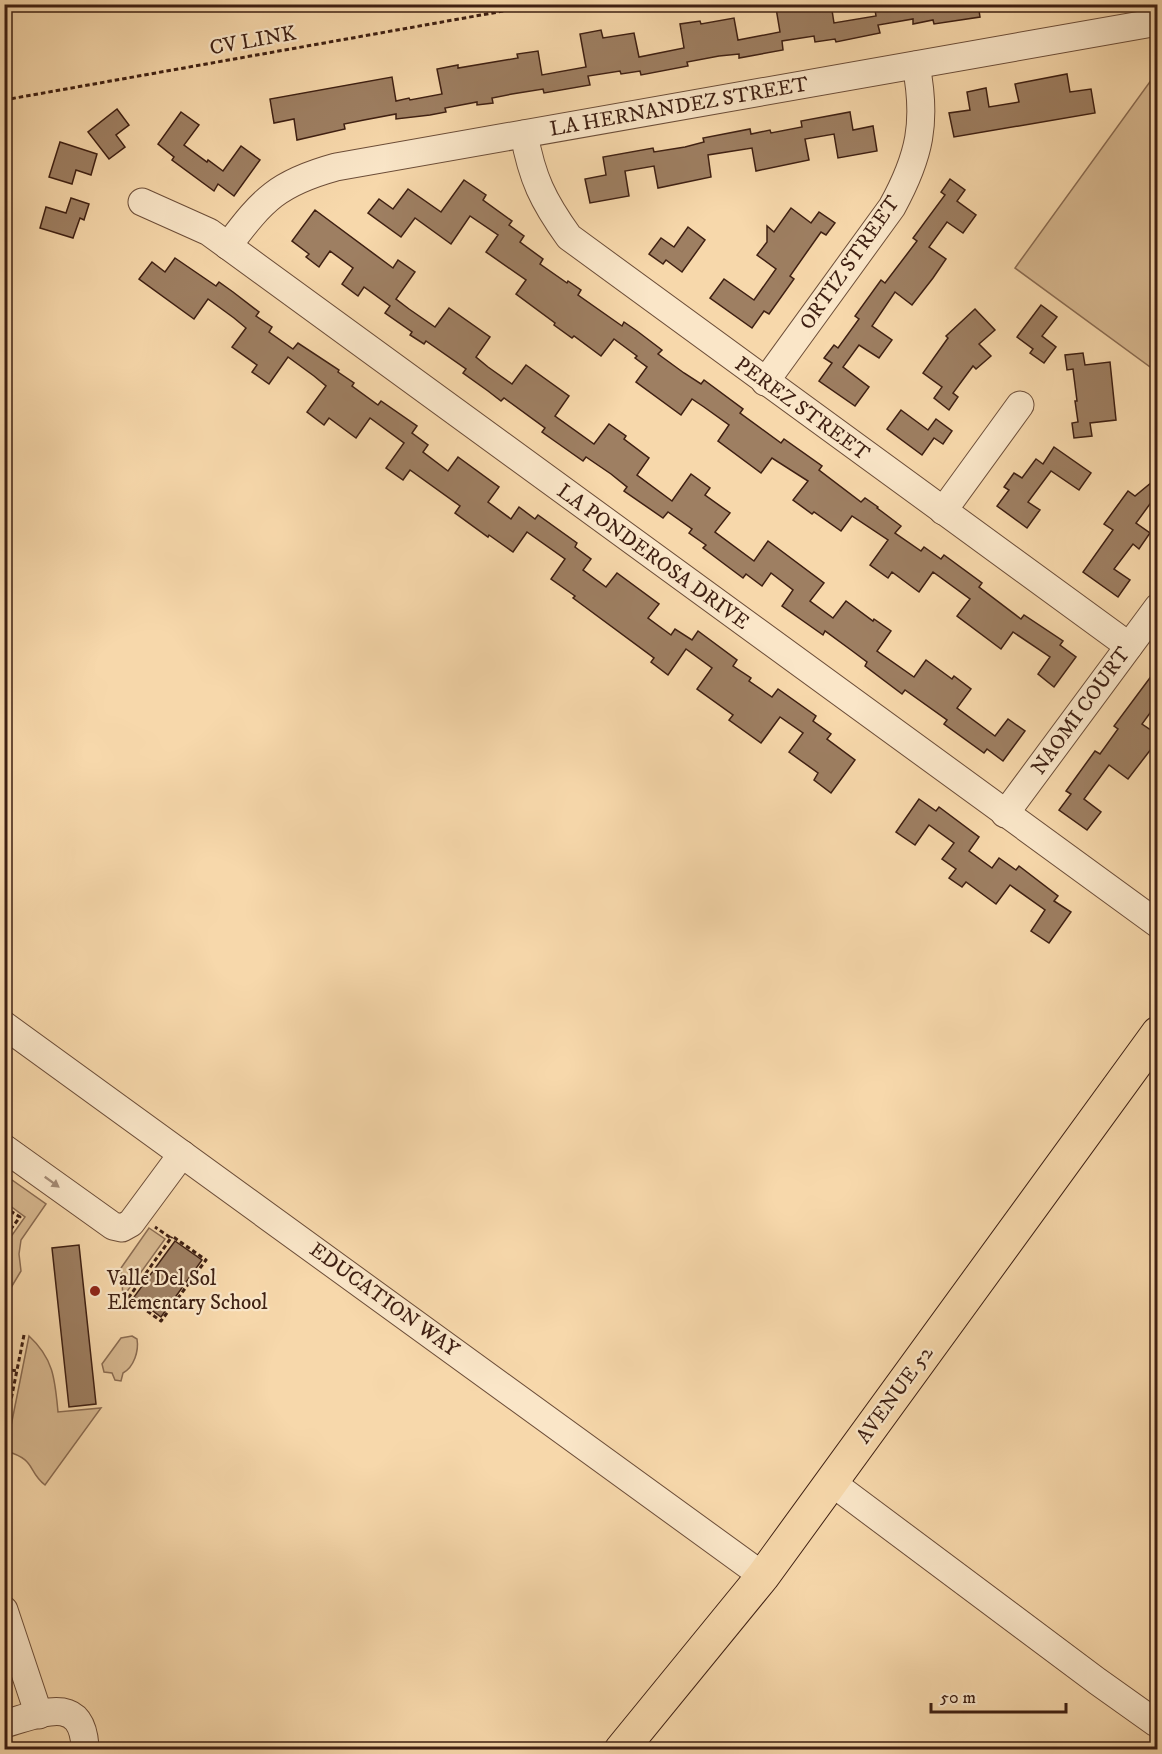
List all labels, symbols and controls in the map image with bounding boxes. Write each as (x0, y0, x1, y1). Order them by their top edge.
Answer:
street label: CV LINK (208, 21, 299, 61)
street label: LA HERNANDEZ STREET (548, 71, 810, 143)
street label: ORTIZ STREET (794, 191, 906, 335)
street label: PEREZ STREET (729, 351, 875, 467)
street label: LA PONDEROSA DRIVE (552, 478, 754, 636)
street label: NAOMI COURT (1026, 642, 1136, 780)
one-way arrow (43, 1176, 59, 1188)
street label: EDUCATION WAY (304, 1237, 465, 1364)
place label: Valle Del Sol Elementary School (106, 1266, 268, 1316)
marker: Valle Del Sol Elementary School (88, 1284, 102, 1298)
street label: AVENUE 52 (851, 1340, 940, 1449)
scale bar (931, 1676, 1066, 1714)
text: 50 m (940, 1687, 976, 1709)

